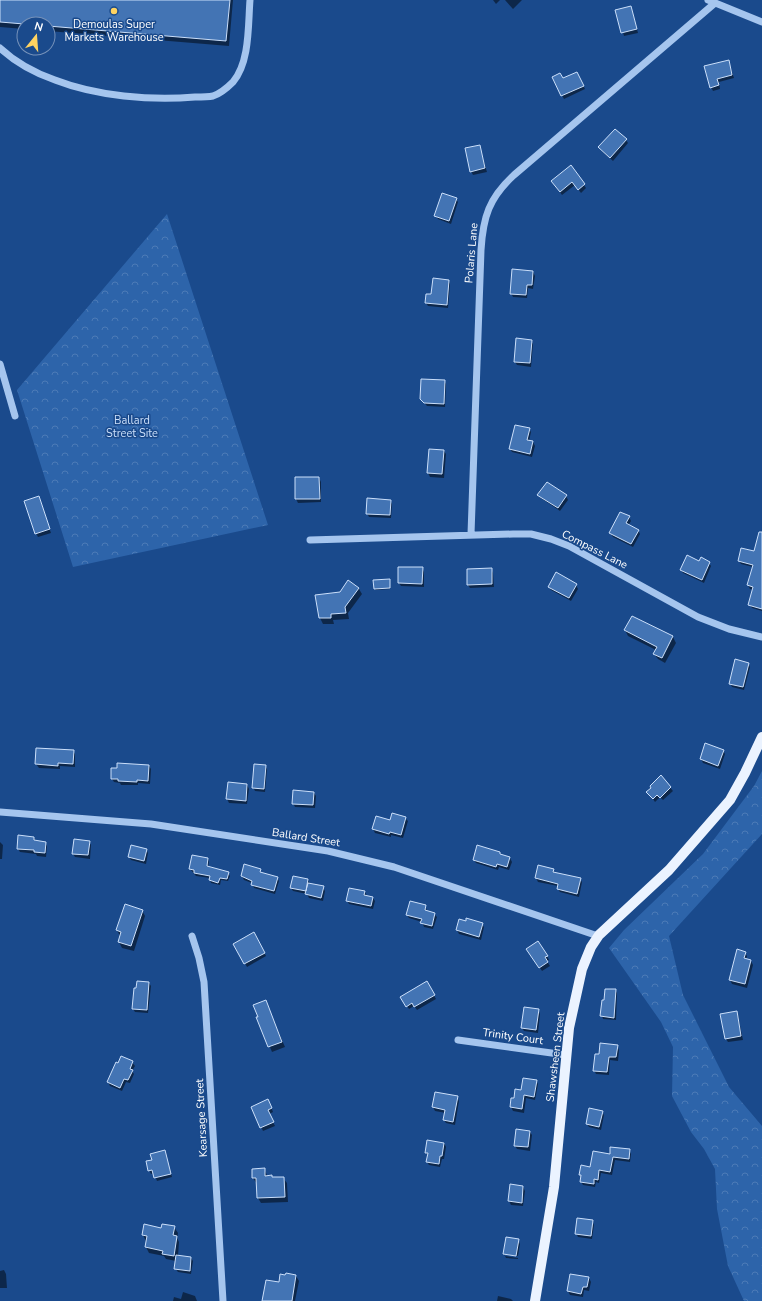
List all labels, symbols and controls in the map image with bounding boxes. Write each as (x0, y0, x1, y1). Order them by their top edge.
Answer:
marker: Demoulas Super Markets Warehouse (109, 6, 119, 16)
north arrow (16, 16, 56, 56)
place label: Demoulas Super Markets Warehouse (64, 17, 164, 45)
text: N (33, 19, 45, 35)
street label: Polaris Lane (461, 222, 482, 284)
park label: Ballard Street Site (106, 413, 158, 441)
street label: Compass Lane (559, 526, 630, 573)
street label: Ballard Street (271, 825, 341, 850)
street label: Shawsheen Street (543, 1011, 568, 1103)
street label: Trinity Court (482, 1025, 544, 1048)
street label: Kearsage Street (192, 1078, 211, 1158)

